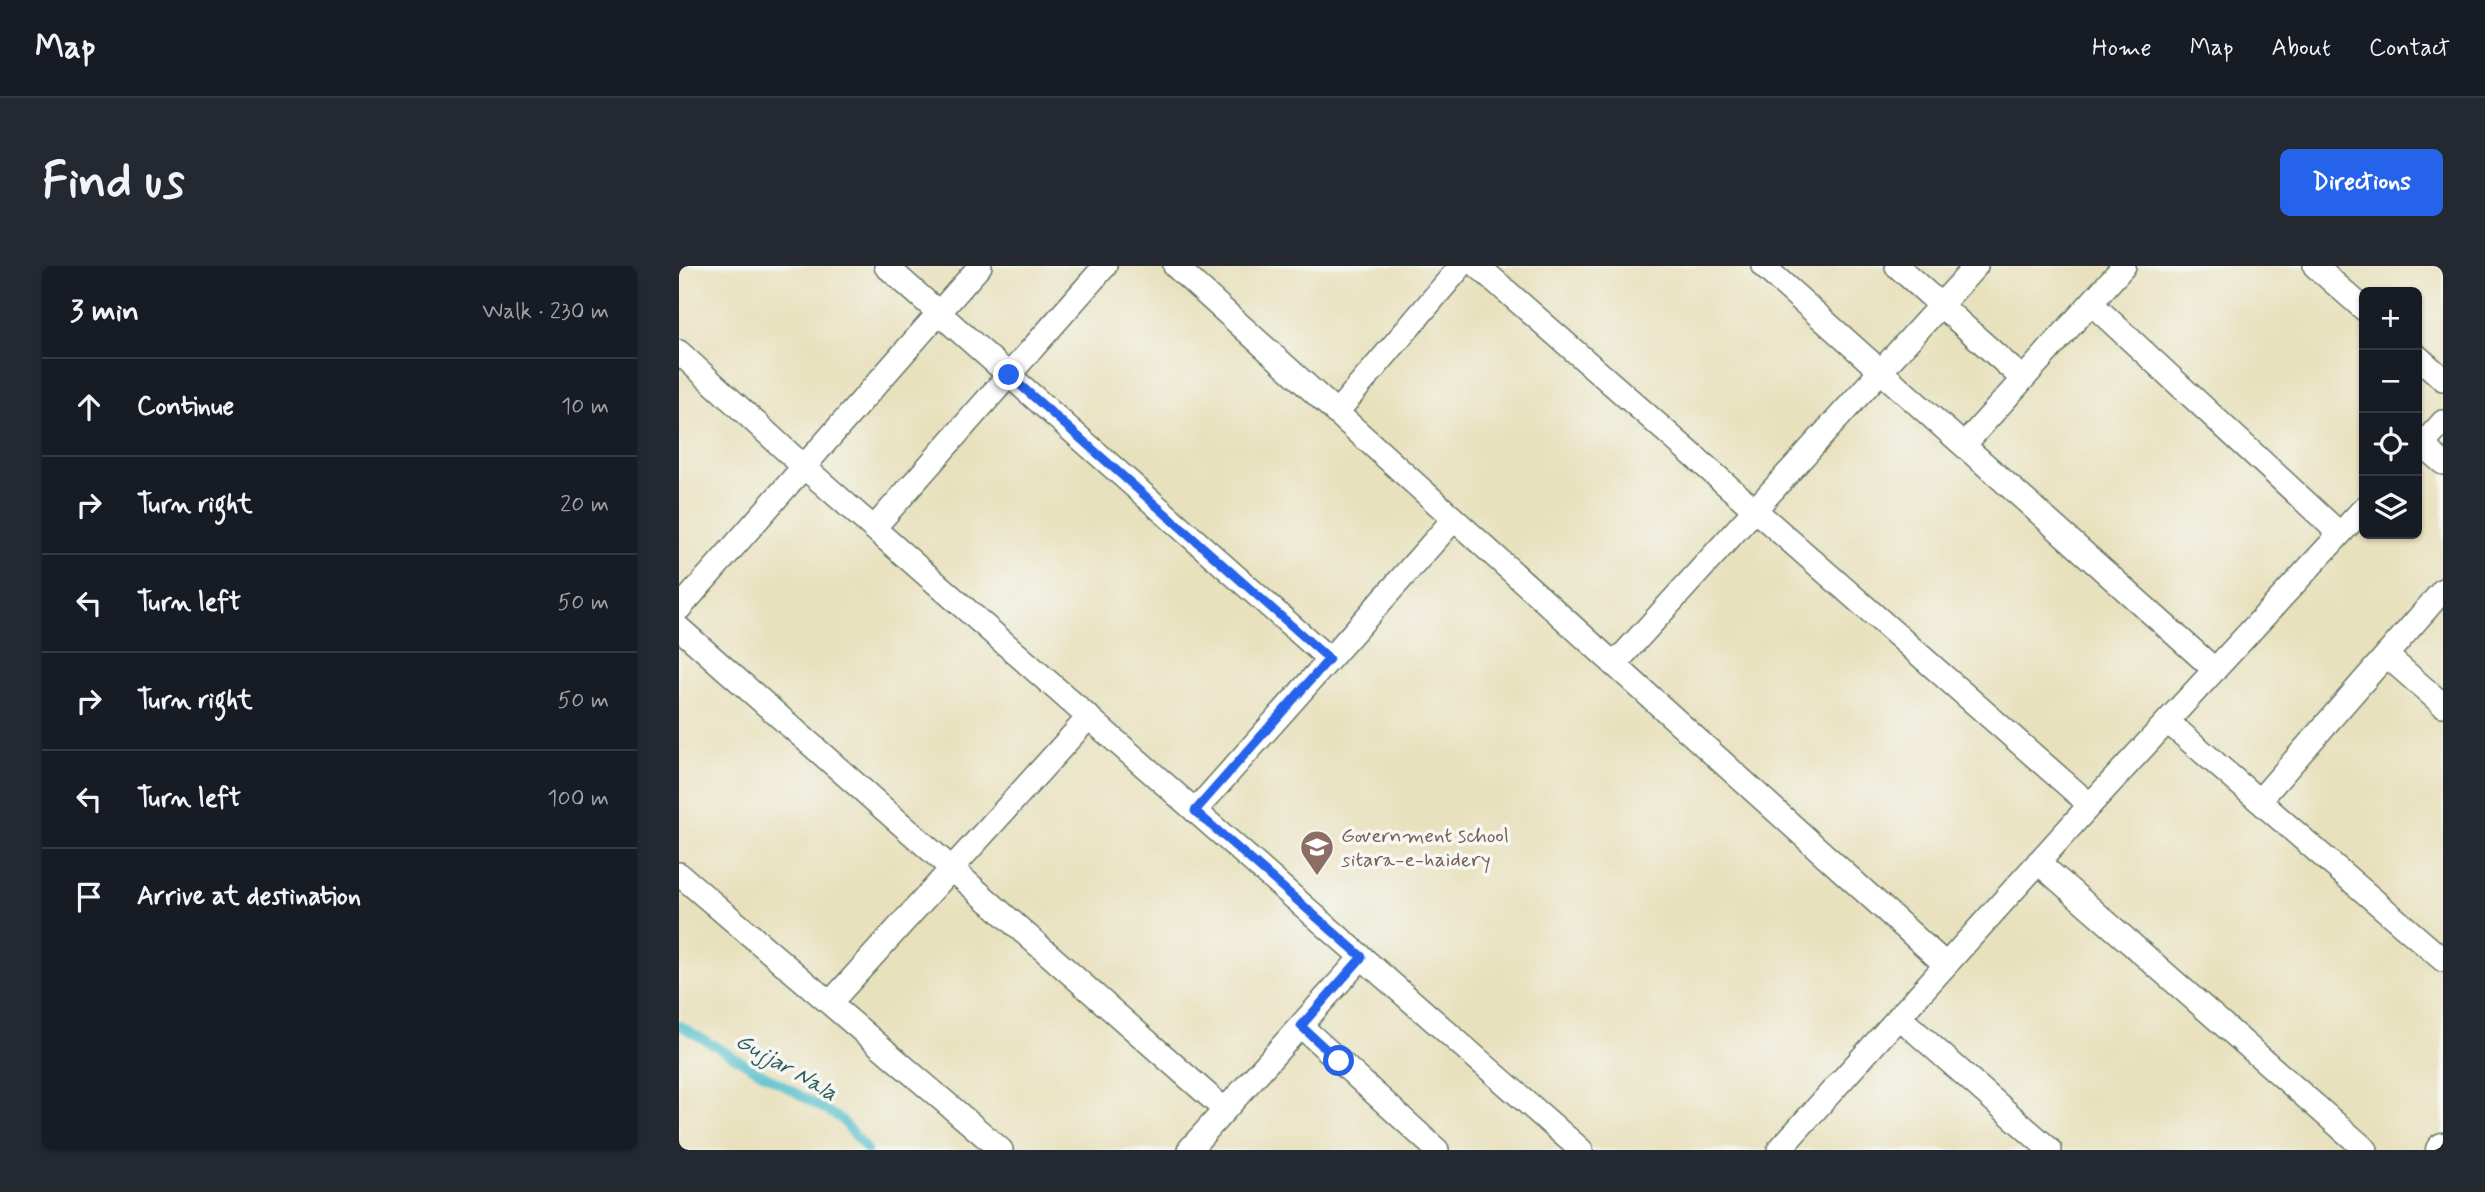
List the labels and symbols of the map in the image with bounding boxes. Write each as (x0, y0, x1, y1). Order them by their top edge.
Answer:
route end (993, 359, 1024, 390)
place label: Government school sitara-e-haidery (1341, 822, 1509, 874)
school or university icon: Government school sitara-e-haidery (1298, 828, 1336, 877)
water label: Gujjar Nala (730, 1026, 843, 1109)
route start (1323, 1045, 1354, 1076)

